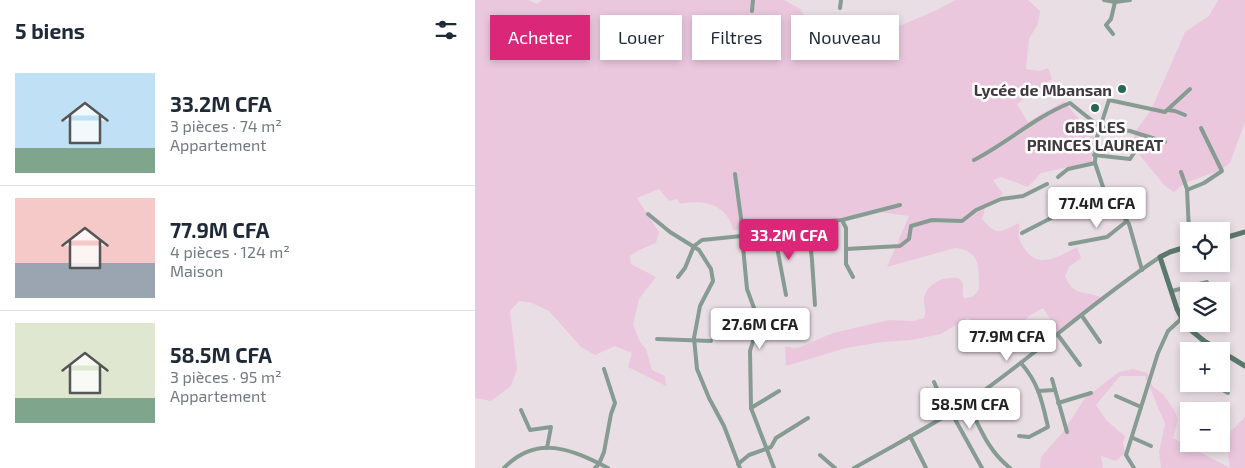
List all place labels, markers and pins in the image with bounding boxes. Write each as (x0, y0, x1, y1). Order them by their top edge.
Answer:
place label: Lycée de Mbansan (974, 80, 1112, 100)
marker: Lycée de Mbansan (1116, 83, 1128, 95)
marker: GBS LES PRINCES LAUREAT (1089, 102, 1101, 114)
place label: GBS LES PRINCES LAUREAT (1027, 117, 1164, 154)
pin: 77.4M CFA (1040, 186, 1154, 229)
pin: 33.2M CFA (732, 218, 846, 261)
pin: 27.6M CFA (703, 308, 817, 350)
pin: 77.9M CFA (950, 320, 1064, 362)
pin: 58.5M CFA (913, 388, 1027, 430)

